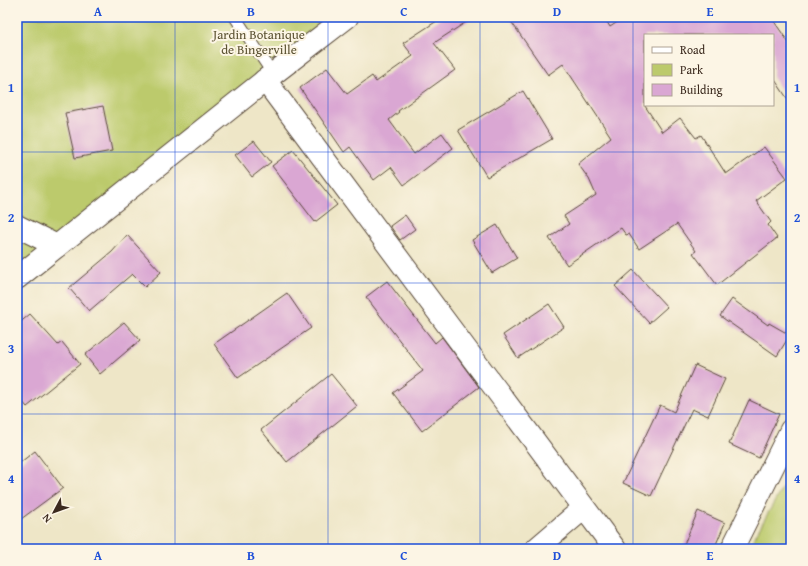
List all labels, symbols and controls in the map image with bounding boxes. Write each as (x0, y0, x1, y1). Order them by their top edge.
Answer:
text: A (94, 2, 103, 21)
text: B (247, 2, 255, 21)
text: C (400, 2, 408, 21)
text: D (553, 2, 561, 21)
text: E (707, 2, 714, 21)
park label: Jardin Botanique de Bingerville (211, 25, 305, 59)
legend (644, 34, 774, 106)
text: Road (680, 41, 706, 58)
text: Park (680, 61, 704, 78)
text: 1 (8, 78, 14, 97)
text: 1 (794, 78, 800, 97)
text: Building (680, 81, 723, 98)
text: 2 (8, 208, 15, 227)
text: 2 (794, 208, 801, 227)
text: 3 (8, 339, 14, 358)
text: 3 (794, 339, 800, 358)
text: 4 (8, 469, 15, 488)
text: 4 (794, 469, 801, 488)
north arrow (34, 492, 74, 532)
text: N (38, 510, 55, 527)
text: A (94, 546, 103, 565)
text: B (247, 546, 255, 565)
text: C (400, 546, 408, 565)
text: D (553, 546, 561, 565)
text: E (707, 546, 714, 565)

